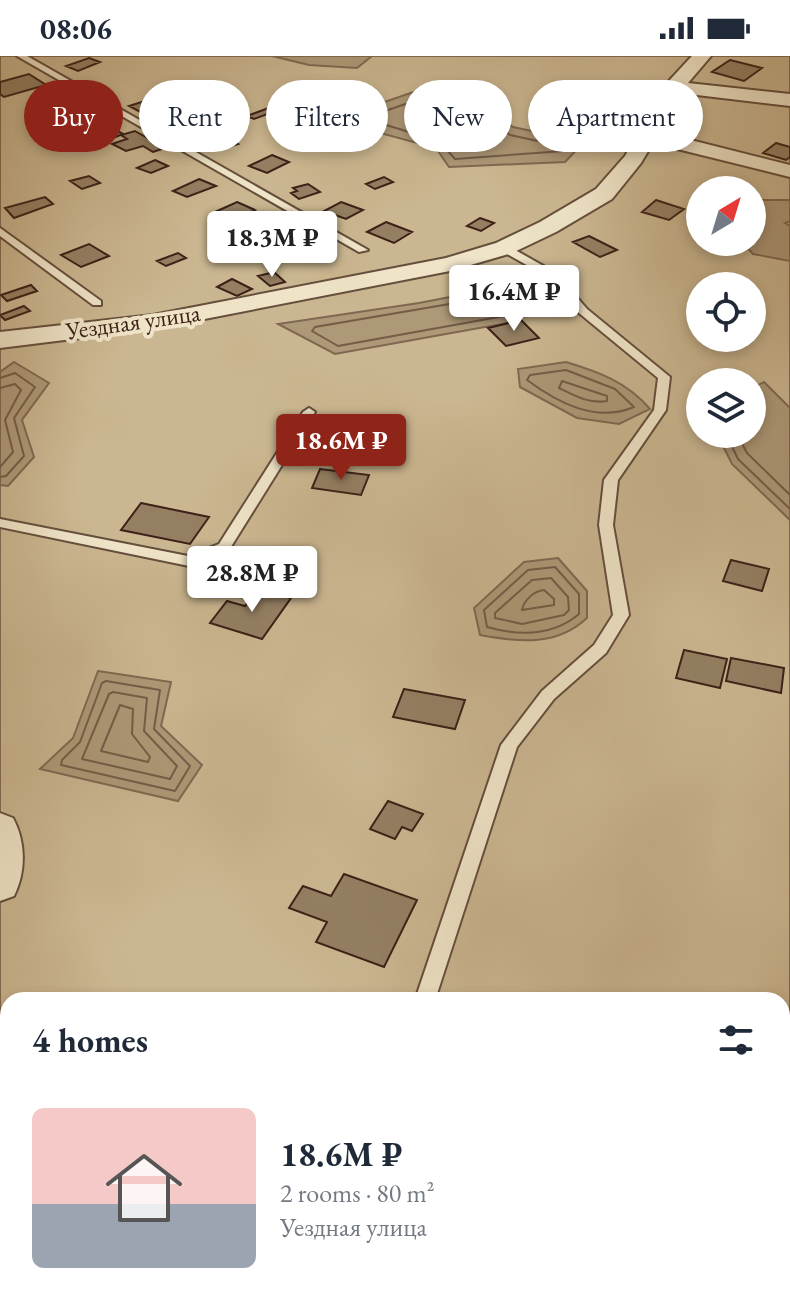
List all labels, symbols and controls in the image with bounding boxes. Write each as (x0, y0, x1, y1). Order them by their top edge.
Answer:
text: 08:06 (40, 9, 112, 48)
chip: Buy (24, 80, 123, 152)
chip: Rent (139, 80, 250, 152)
chip: Filters (266, 80, 388, 152)
chip: New (404, 80, 512, 152)
chip: Apartment (528, 80, 703, 152)
north arrow (686, 176, 766, 256)
map controls (686, 176, 766, 448)
pin: 18.3M ₽ (198, 211, 346, 279)
text: 18.3M ₽ (225, 220, 319, 254)
pin: 16.4M ₽ (440, 265, 588, 333)
button: locate (686, 272, 766, 352)
text: 16.4M ₽ (467, 274, 561, 308)
street label: Уездная улица (63, 297, 203, 346)
button: layers (686, 368, 766, 448)
pin: 18.6M ₽ (267, 414, 415, 482)
text: 18.6M ₽ (294, 423, 388, 457)
pin: 28.8M ₽ (178, 546, 326, 614)
text: 28.8M ₽ (205, 555, 299, 589)
text: 4 homes (32, 1018, 148, 1062)
icon: filters (714, 1018, 758, 1062)
text: 18.6M ₽ (280, 1132, 403, 1176)
icon: home (96, 1140, 192, 1236)
text: 2 rooms · 80 m² (280, 1176, 435, 1210)
text: Уездная улица (280, 1210, 427, 1244)

